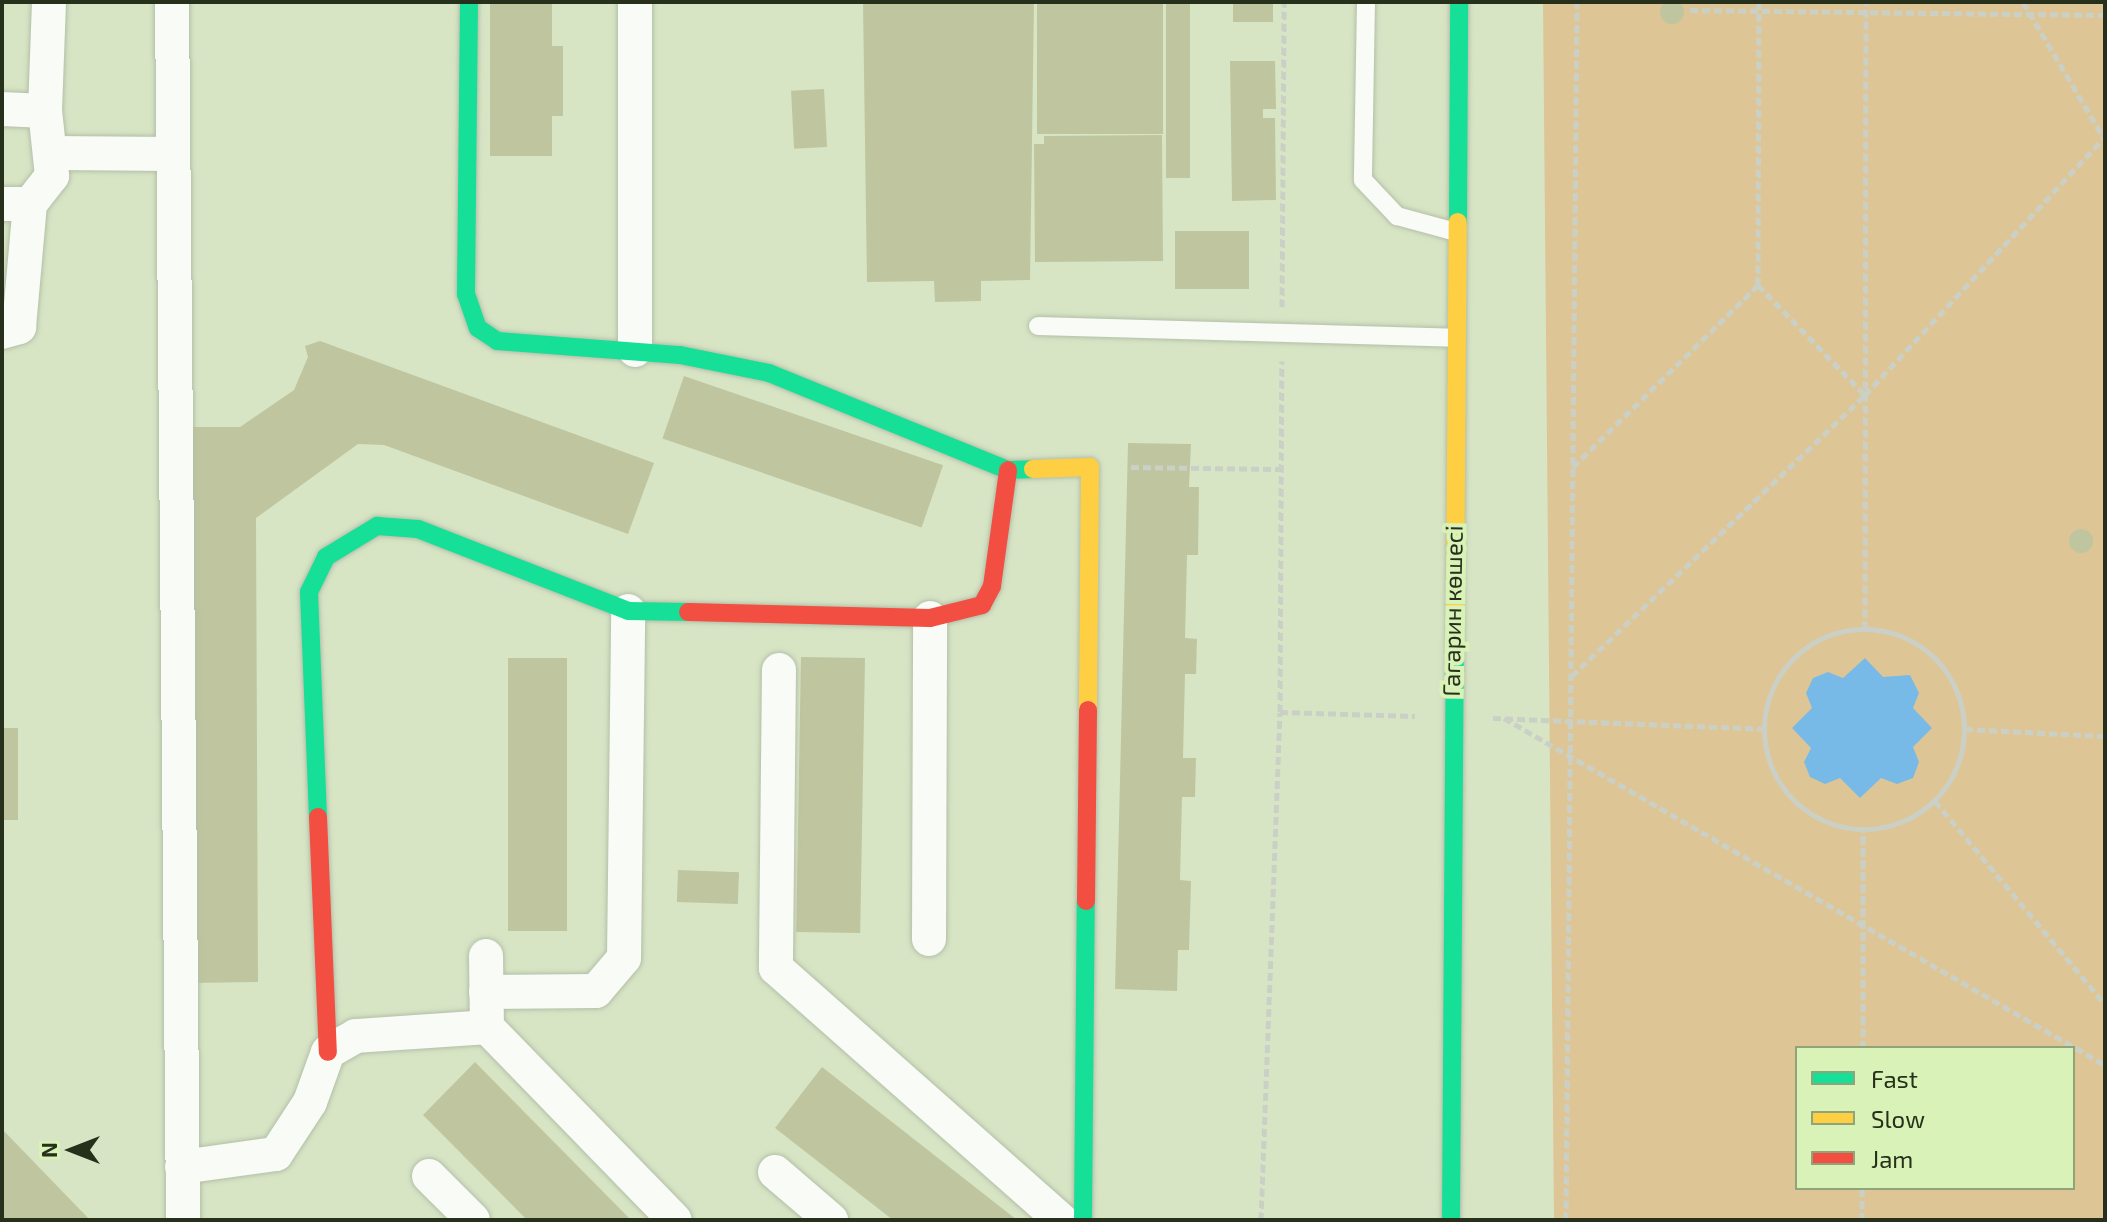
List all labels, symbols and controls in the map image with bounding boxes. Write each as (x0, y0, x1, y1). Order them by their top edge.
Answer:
street label: Гагарин көшесі (1436, 525, 1468, 697)
legend (1795, 1046, 2075, 1190)
text: Fast (1871, 1064, 1918, 1093)
text: Slow (1871, 1104, 1925, 1133)
north arrow (32, 1110, 112, 1190)
text: N (35, 1142, 61, 1158)
text: Jam (1871, 1144, 1913, 1173)

